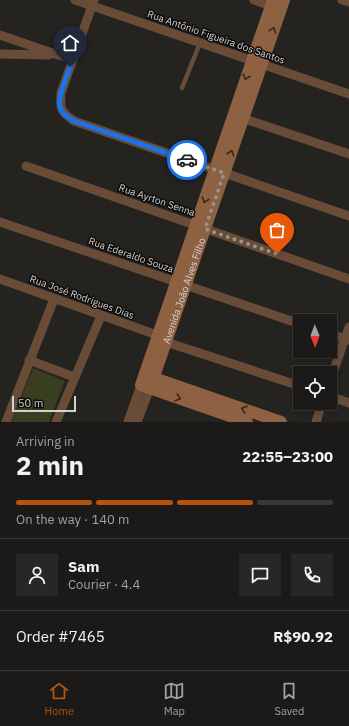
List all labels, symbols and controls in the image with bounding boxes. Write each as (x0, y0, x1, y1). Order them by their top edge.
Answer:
street label: Rua Antônio Figueira dos Santos (145, 7, 287, 67)
pin (53, 26, 87, 67)
one-way arrow (269, 26, 277, 33)
icon: home (59, 32, 81, 54)
one-way arrow (243, 73, 251, 80)
courier (167, 140, 207, 180)
icon: car (176, 149, 198, 171)
one-way arrow (226, 149, 235, 156)
street label: Rua Ayrton Senna (117, 181, 197, 219)
one-way arrow (201, 196, 209, 203)
pin (260, 213, 294, 254)
icon: bag (266, 219, 288, 241)
street label: Rua Ederaldo Souza (87, 234, 176, 276)
street label: Avenida João Alves Filho (159, 236, 208, 345)
street label: Rua José Rodrigues Dias (28, 272, 136, 322)
north arrow (293, 314, 337, 358)
map controls (293, 314, 337, 410)
button: locate (293, 366, 337, 410)
one-way arrow (174, 393, 181, 401)
scale bar (12, 394, 76, 413)
text: 50 m (18, 396, 43, 410)
one-way arrow (241, 405, 248, 414)
text: Arriving in (16, 433, 75, 450)
text: 22:55–23:00 (242, 447, 333, 466)
text: 2 min (16, 448, 84, 482)
text: On the way · 140 m (16, 511, 129, 528)
button: person (16, 554, 58, 596)
button: chat (239, 554, 281, 596)
button: phone (291, 554, 333, 596)
text: Sam (68, 557, 99, 576)
text: Courier · 4.4 (68, 576, 140, 593)
text: Order #7465 (16, 627, 105, 646)
text: R$90.92 (273, 627, 333, 646)
tab: Home (45, 680, 74, 718)
tab: Map (163, 680, 185, 718)
tab: Saved (274, 680, 304, 718)

